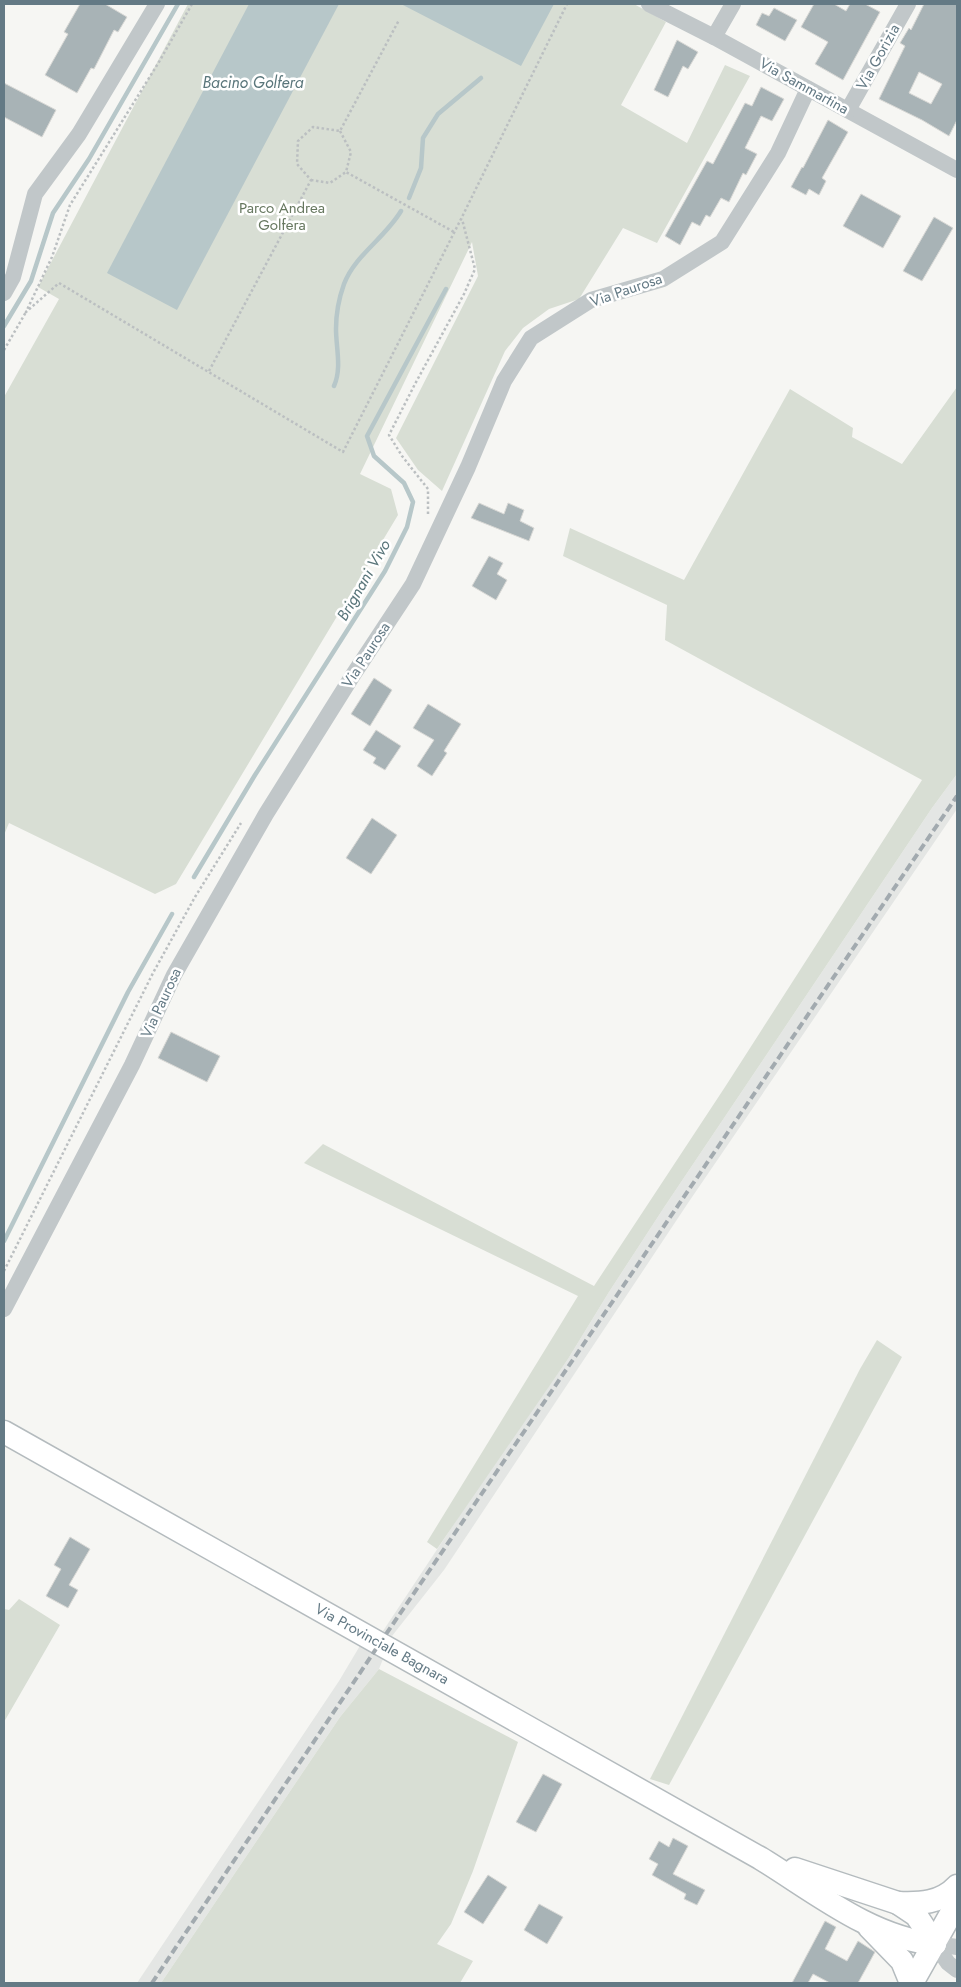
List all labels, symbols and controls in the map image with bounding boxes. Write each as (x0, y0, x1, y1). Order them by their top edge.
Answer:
street label: Via Gorizia (851, 20, 905, 94)
street label: Via Sammartina (755, 52, 853, 120)
water label: Bacino Golfera (202, 71, 304, 94)
park label: Parco Andrea Golfera (239, 197, 325, 236)
street label: Via Paurosa (587, 267, 665, 313)
water label: Brignani Vivo (331, 535, 396, 625)
street label: Via Paurosa (336, 618, 396, 692)
street label: Via Paurosa (135, 964, 187, 1042)
street label: Via Provinciale Bagnara (311, 1598, 453, 1690)

